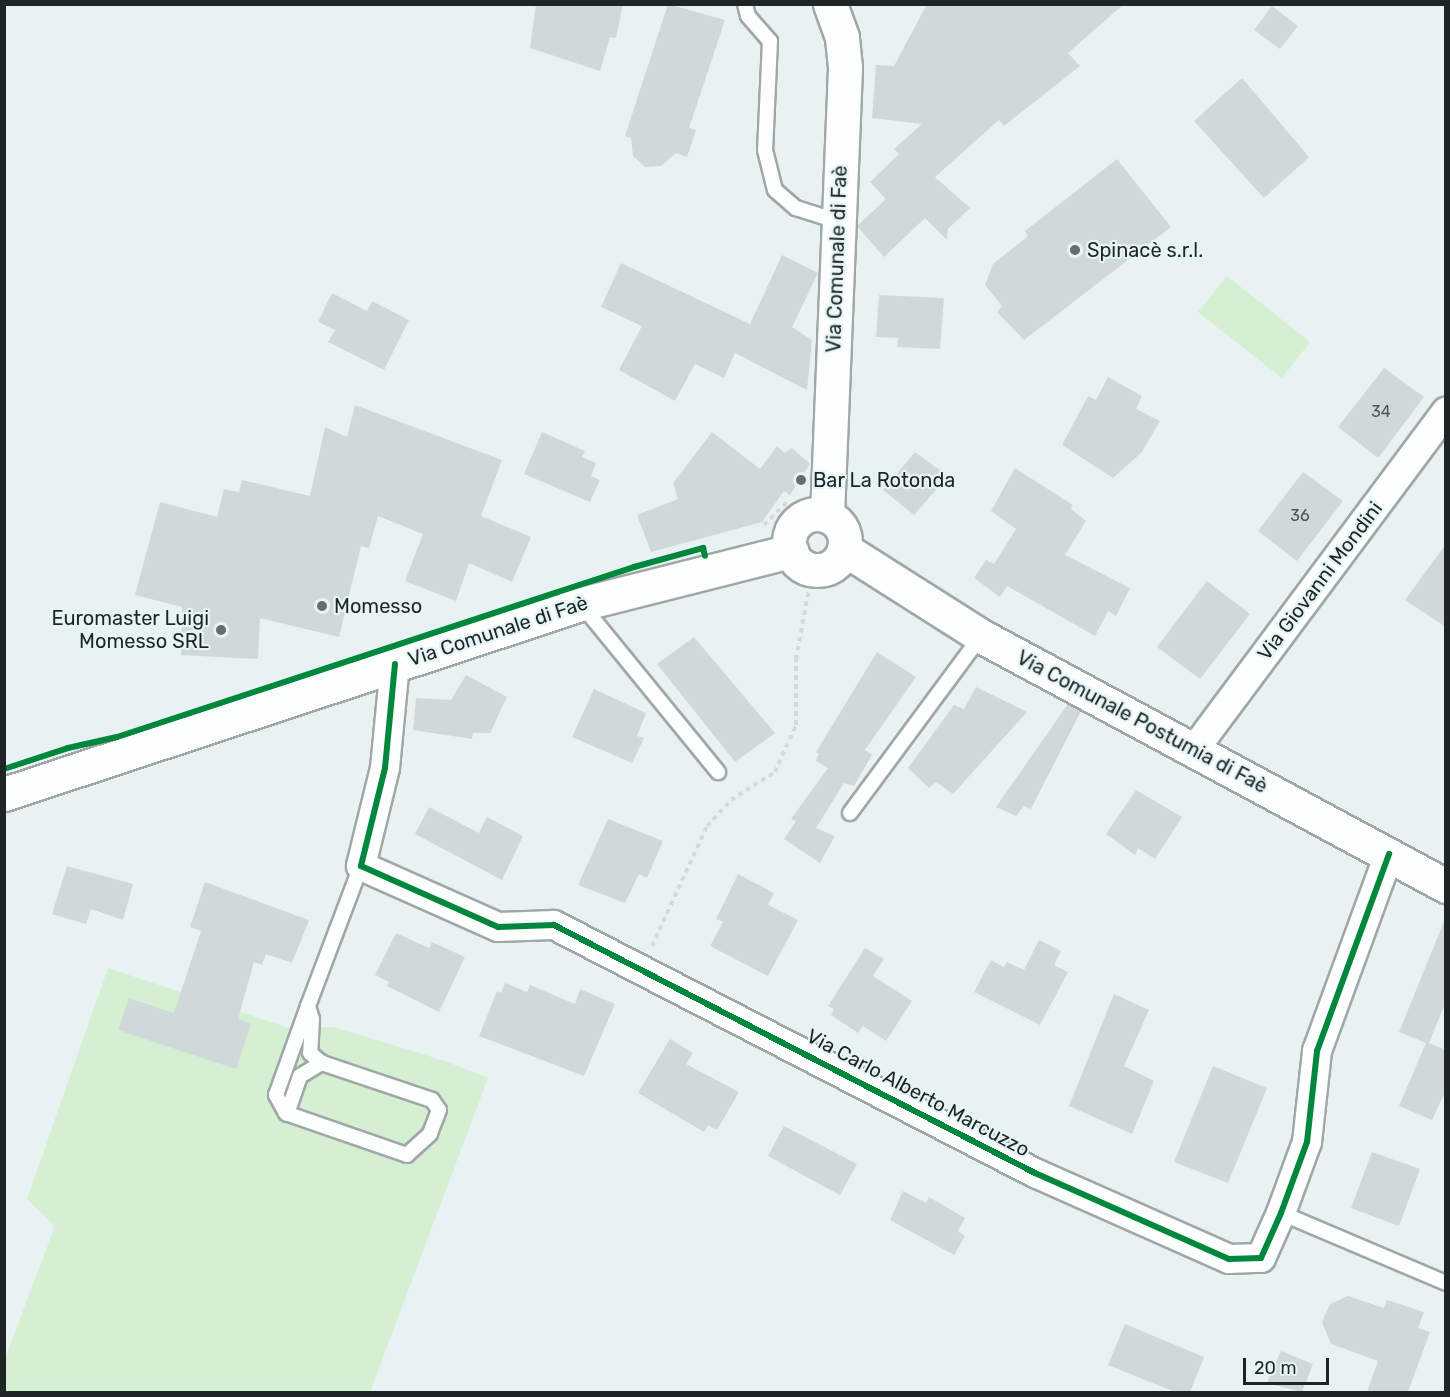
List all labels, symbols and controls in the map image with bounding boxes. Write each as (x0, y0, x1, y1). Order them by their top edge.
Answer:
street label: Via Comunale di Faè (822, 165, 852, 353)
place label: Spinacè s.r.l. (1087, 238, 1203, 262)
marker: Spinacè s.r.l. (1068, 243, 1082, 257)
house number: 34 (1371, 402, 1391, 422)
place label: Bar La Rotonda (813, 468, 956, 492)
marker: Bar La Rotonda (794, 473, 808, 487)
street label: Via Giovanni Mondini (1253, 497, 1387, 665)
house number: 36 (1290, 506, 1310, 526)
street label: Via Comunale di Faè (405, 591, 591, 671)
place label: Momesso (334, 594, 422, 618)
marker: Momesso (315, 599, 329, 613)
place label: Euromaster Luigi Momesso SRL (51, 606, 209, 653)
marker: Euromaster Luigi Momesso SRL (214, 623, 228, 637)
street label: Via Comunale Postumia di Faè (1013, 646, 1271, 798)
street label: Via Carlo Alberto Marcuzzo (802, 1024, 1034, 1162)
scale bar (1246, 1346, 1332, 1384)
text: 20 m (1254, 1357, 1296, 1379)

